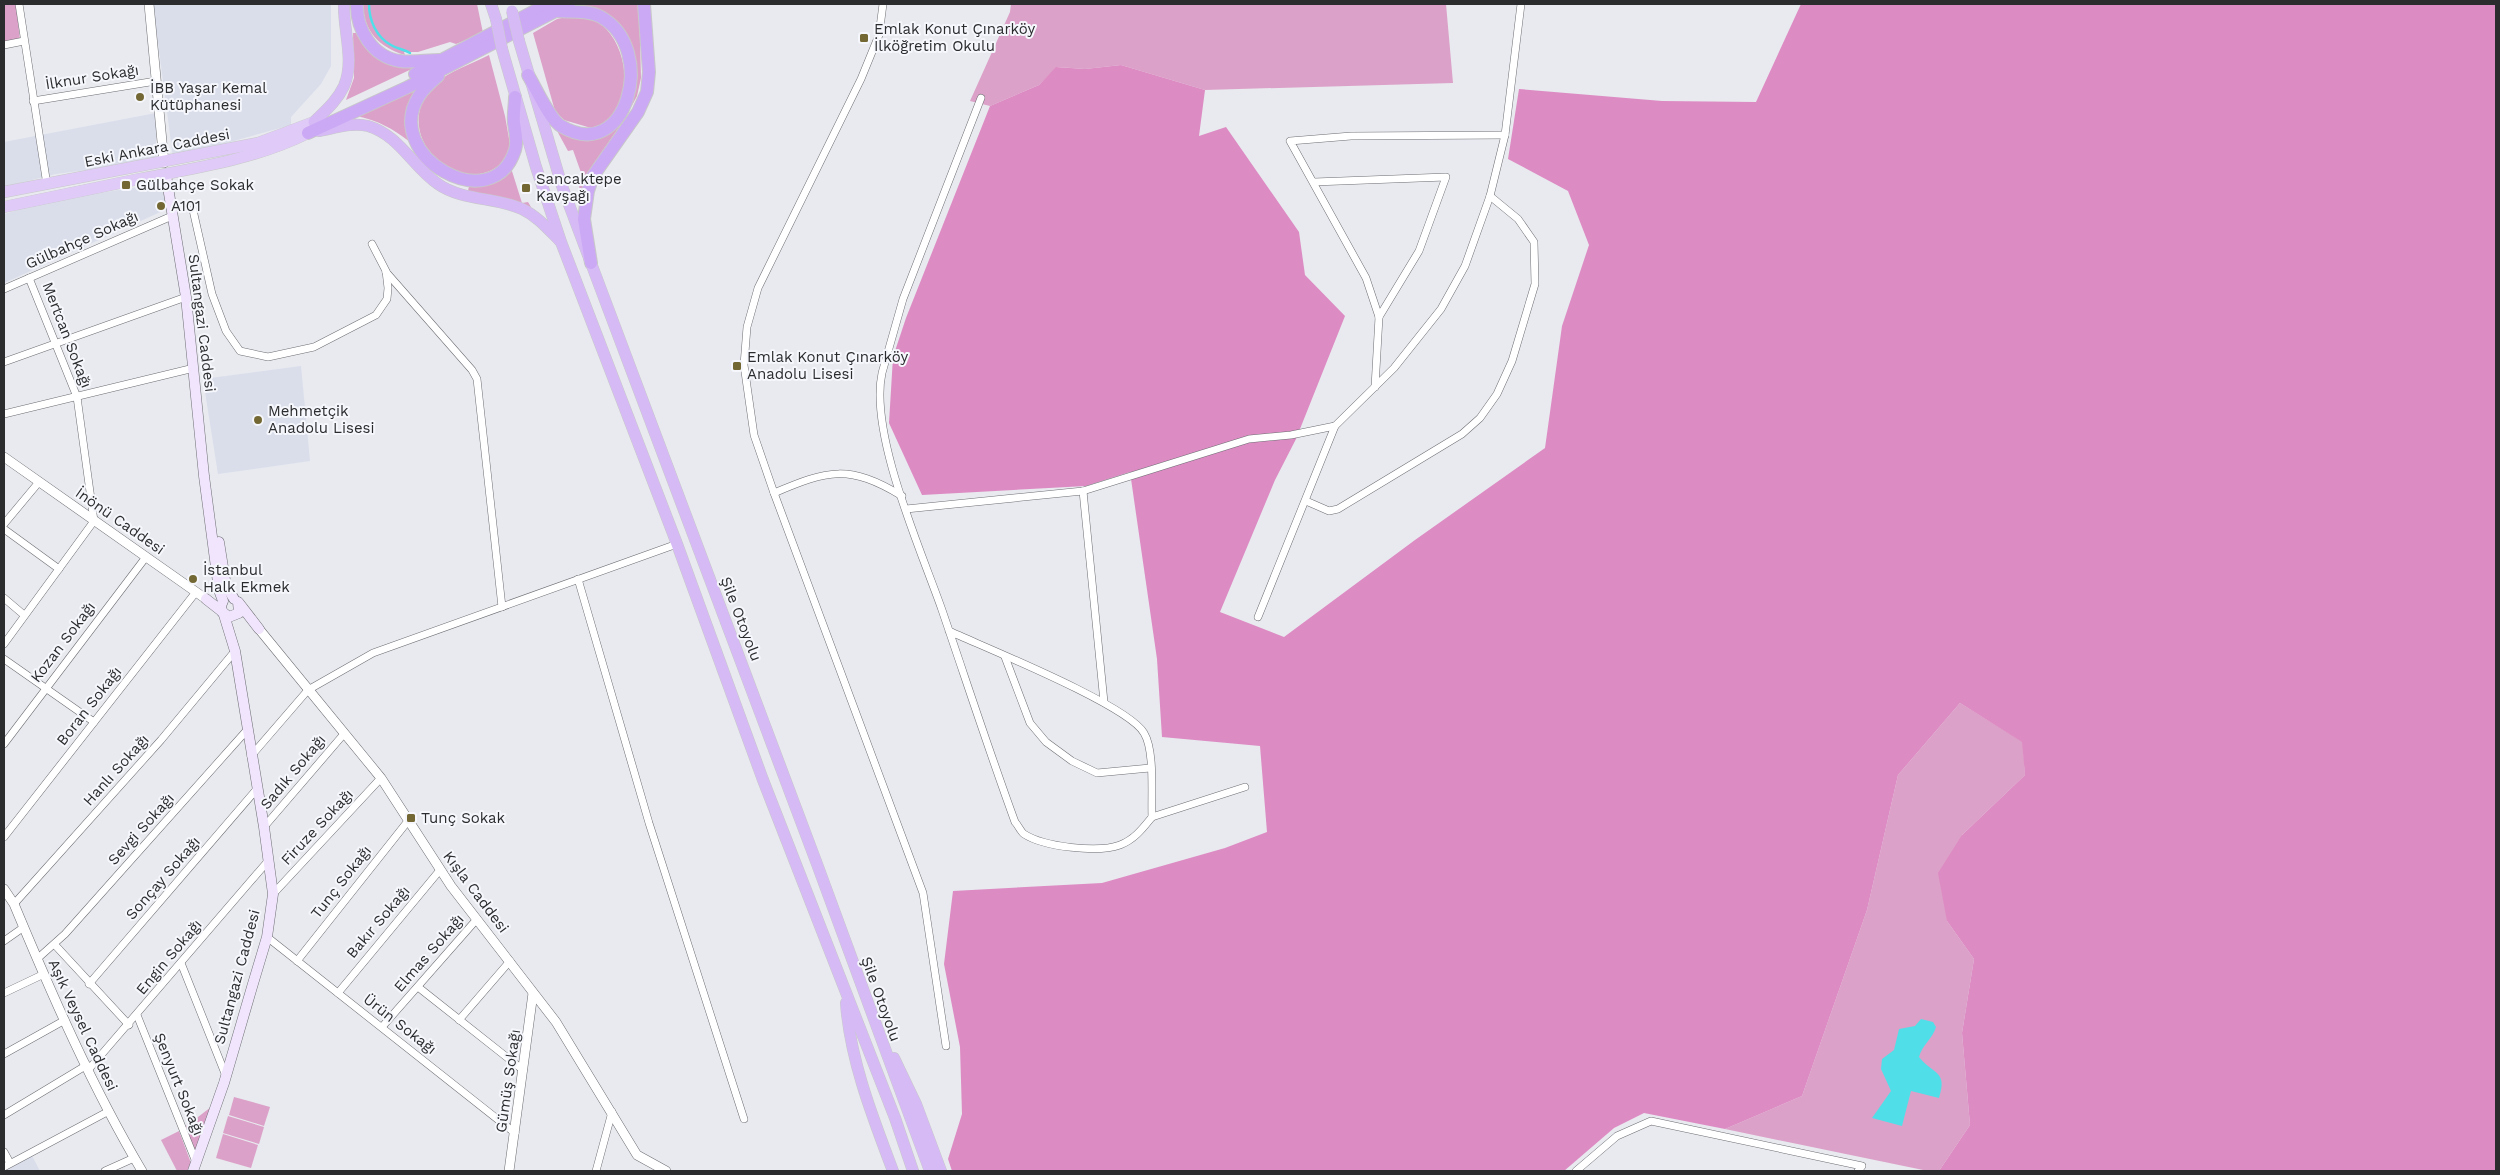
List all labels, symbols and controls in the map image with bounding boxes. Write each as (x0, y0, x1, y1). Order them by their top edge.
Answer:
place label: Emlak Konut Çınarköy İlköğretim Okulu (874, 20, 1036, 55)
marker: Emlak Konut Çınarköy İlköğretim Okulu (858, 32, 870, 44)
street label: İlknur Sokağı (44, 61, 140, 93)
place label: İBB Yaşar Kemal Kütüphanesi (150, 79, 267, 114)
marker: İBB Yaşar Kemal Kütüphanesi (134, 91, 146, 103)
street label: Eski Ankara Caddesi (83, 125, 231, 171)
place label: Sancaktepe Kavşağı (536, 170, 622, 205)
place label: Gülbahçe Sokak (136, 176, 255, 194)
marker: Gülbahçe Sokak (120, 179, 132, 191)
marker: Sancaktepe Kavşağı (520, 182, 532, 194)
place label: A101 (171, 197, 201, 215)
marker: A101 (155, 200, 167, 212)
street label: Gülbahçe Sokağı (23, 207, 141, 273)
street label: Sultangazi Caddesi (185, 253, 219, 393)
street label: Mertcan Sokağı (39, 279, 95, 391)
place label: Emlak Konut Çınarköy Anadolu Lisesi (747, 348, 909, 383)
marker: Emlak Konut Çınarköy Anadolu Lisesi (731, 360, 743, 372)
place label: Mehmetçik Anadolu Lisesi (268, 402, 374, 437)
marker: Mehmetçik Anadolu Lisesi (252, 414, 264, 426)
street label: İnönü Caddesi (72, 484, 168, 558)
place label: İstanbul Halk Ekmek (203, 561, 290, 596)
marker: İstanbul Halk Ekmek (187, 573, 199, 585)
street label: Şile Otoyolu (717, 574, 765, 664)
street label: Kozan Sokağı (27, 598, 99, 686)
street label: Boran Sokağı (53, 663, 125, 749)
street label: Hanlı Sokağı (79, 731, 153, 809)
street label: Sadık Sokağı (257, 731, 329, 813)
street label: Firuze Sokağı (277, 785, 357, 869)
street label: Sevgi Sokağı (104, 789, 178, 869)
place label: Tunç Sokak (421, 809, 506, 827)
marker: Tunç Sokak (405, 812, 417, 824)
street label: Sonçay Sokağı (122, 833, 204, 923)
street label: Tunç Sokağı (307, 842, 375, 922)
street label: Kışla Caddesi (439, 848, 513, 936)
street label: Bakır Sokağı (342, 882, 414, 962)
street label: Sultangazi Caddesi (210, 908, 264, 1046)
street label: Elmas Sokağı (390, 910, 468, 996)
street label: Engin Sokağı (132, 916, 206, 998)
street label: Şile Otoyolu (857, 954, 905, 1044)
street label: Aşık Veysel Caddesi (45, 956, 121, 1094)
street label: Ürün Sokağı (360, 990, 440, 1058)
street label: Gümüş Sokağı (492, 1028, 524, 1134)
street label: Şenyurt Sokağı (150, 1030, 208, 1138)

